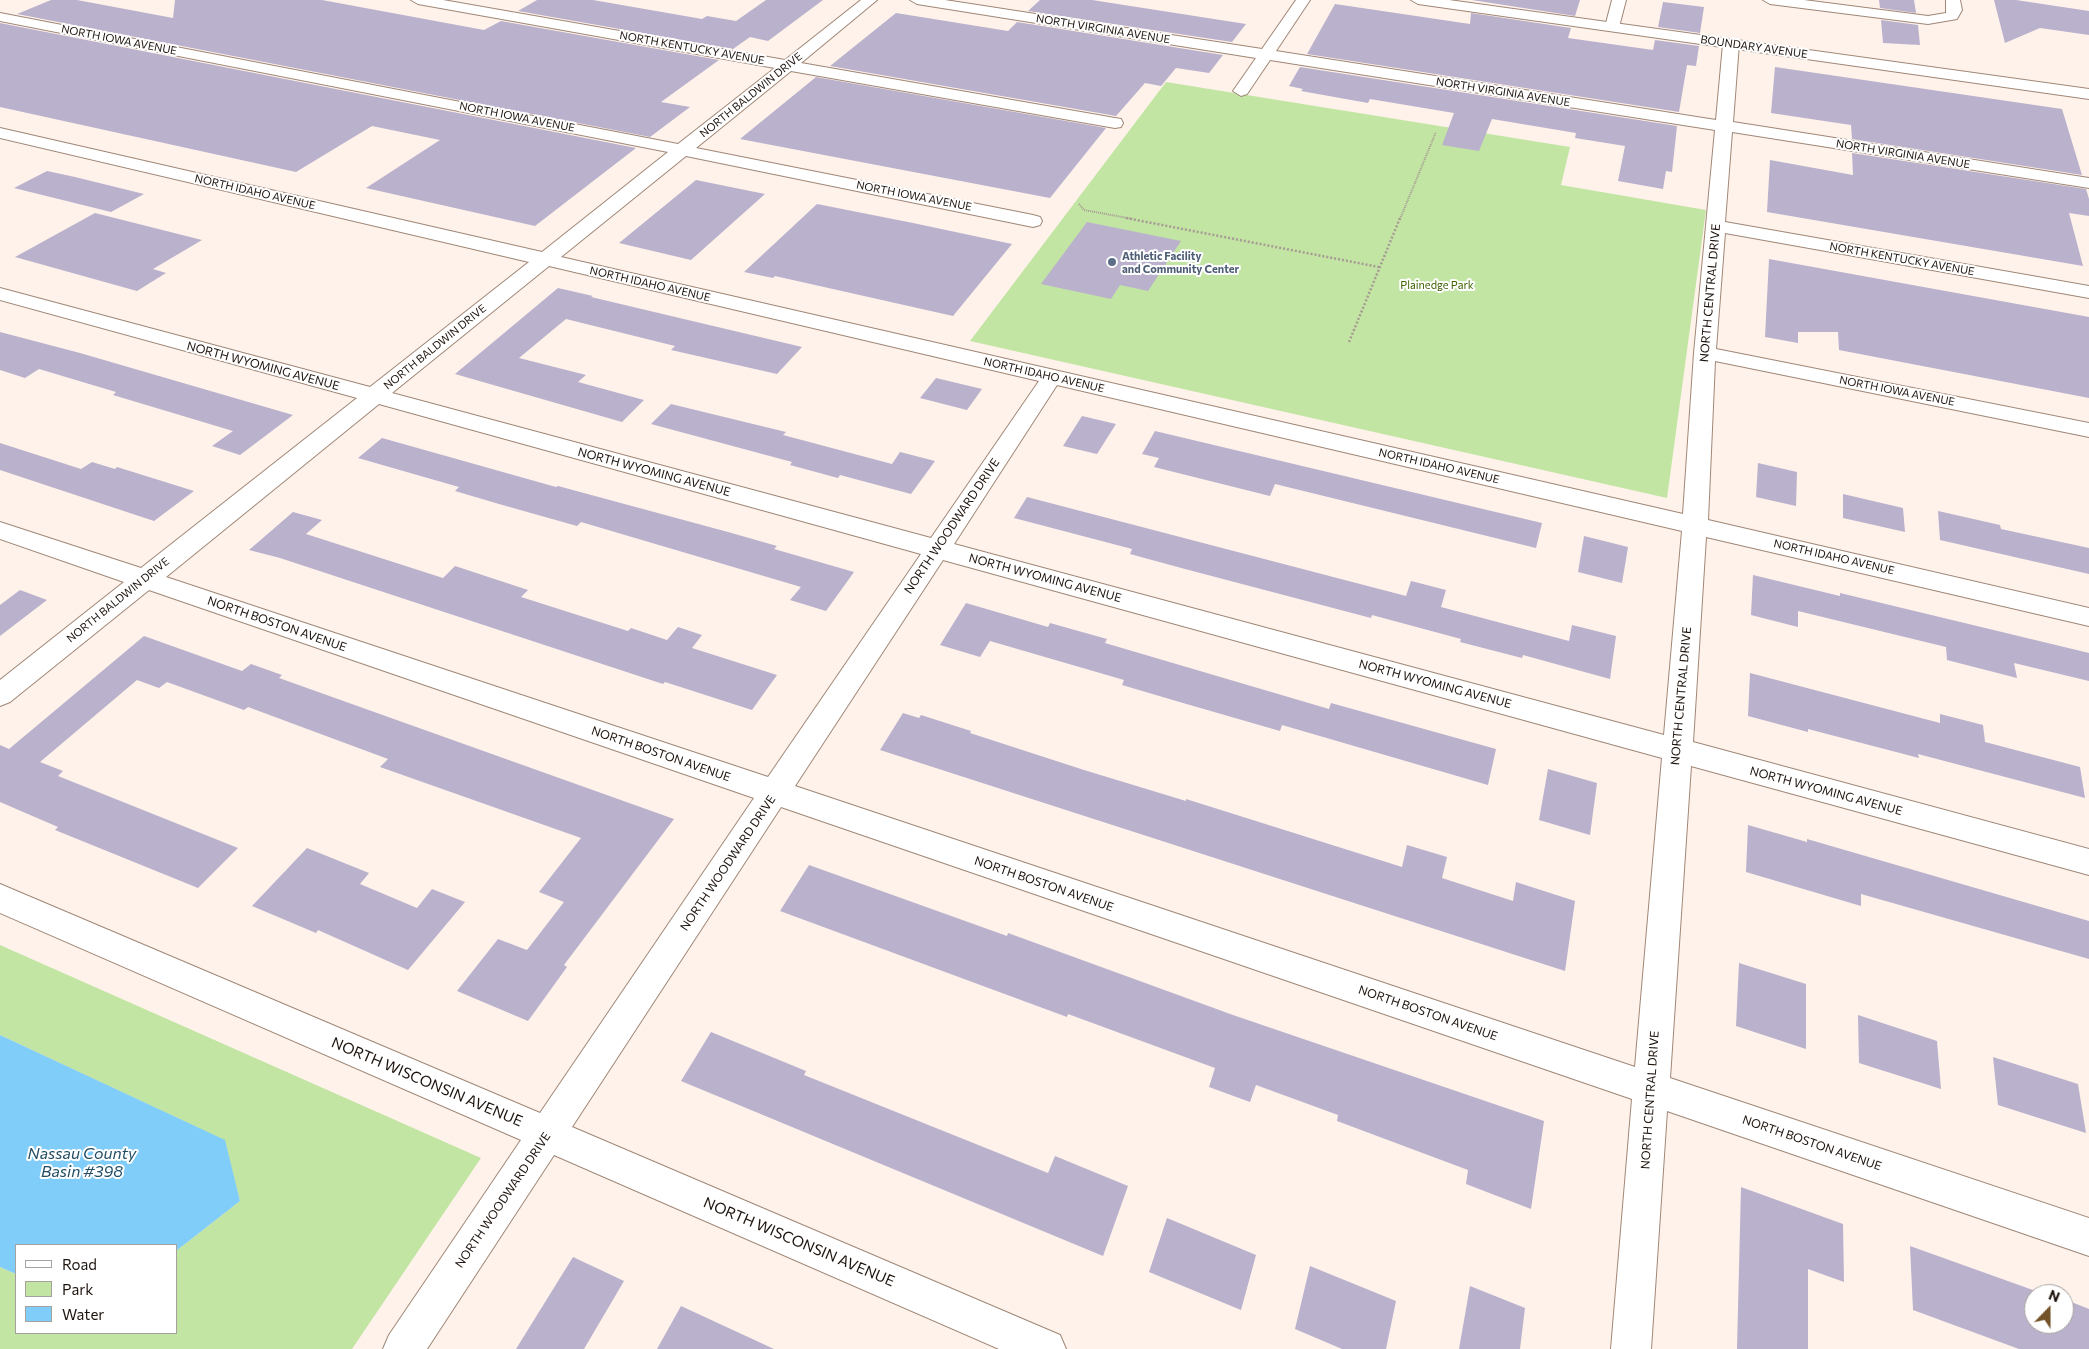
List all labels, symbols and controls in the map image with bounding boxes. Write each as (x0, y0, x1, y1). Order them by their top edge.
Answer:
street label: NORTH VIRGINIA AVENUE (1035, 12, 1171, 46)
street label: NORTH IOWA AVENUE (60, 22, 178, 58)
street label: NORTH KENTUCKY AVENUE (618, 29, 766, 67)
street label: BOUNDARY AVENUE (1700, 33, 1808, 61)
street label: NORTH BALDWIN DRIVE (697, 50, 805, 140)
street label: NORTH VIRGINIA AVENUE (1435, 75, 1571, 109)
street label: NORTH IOWA AVENUE (458, 99, 576, 135)
street label: NORTH VIRGINIA AVENUE (1835, 137, 1971, 171)
street label: NORTH IDAHO AVENUE (193, 172, 317, 212)
street label: NORTH IOWA AVENUE (855, 178, 973, 214)
street label: NORTH CENTRAL DRIVE (1697, 223, 1723, 363)
street label: NORTH KENTUCKY AVENUE (1828, 240, 1976, 278)
place label: Athletic Facility and Community Center (1122, 249, 1239, 275)
marker: Athletic Facility and Community Center (1106, 256, 1118, 268)
street label: NORTH IDAHO AVENUE (588, 264, 712, 304)
park label: Plainedge Park (1400, 278, 1474, 292)
street label: NORTH BALDWIN DRIVE (381, 302, 489, 392)
street label: NORTH WYOMING AVENUE (185, 339, 341, 393)
street label: NORTH IDAHO AVENUE (982, 355, 1106, 395)
street label: NORTH IOWA AVENUE (1838, 373, 1956, 409)
street label: NORTH WYOMING AVENUE (576, 445, 732, 499)
street label: NORTH IDAHO AVENUE (1377, 446, 1501, 486)
street label: NORTH WOODWARD DRIVE (901, 456, 1003, 596)
street label: NORTH IDAHO AVENUE (1772, 537, 1896, 577)
street label: NORTH WYOMING AVENUE (967, 551, 1123, 605)
street label: NORTH BALDWIN DRIVE (64, 555, 172, 645)
street label: NORTH BOSTON AVENUE (206, 593, 348, 655)
street label: NORTH CENTRAL DRIVE (1668, 626, 1694, 766)
street label: NORTH WYOMING AVENUE (1357, 657, 1513, 711)
street label: NORTH BOSTON AVENUE (590, 723, 732, 785)
street label: NORTH WYOMING AVENUE (1748, 764, 1904, 818)
street label: NORTH WOODWARD DRIVE (677, 793, 779, 933)
street label: NORTH BOSTON AVENUE (973, 853, 1115, 915)
street label: NORTH BOSTON AVENUE (1357, 982, 1499, 1044)
street label: NORTH CENTRAL DRIVE (1638, 1030, 1662, 1170)
street label: NORTH WISCONSIN AVENUE (329, 1033, 525, 1131)
street label: NORTH BOSTON AVENUE (1741, 1112, 1883, 1174)
street label: NORTH WOODWARD DRIVE (452, 1130, 554, 1270)
water label: Nassau County Basin #398 (28, 1144, 136, 1182)
street label: NORTH WISCONSIN AVENUE (701, 1193, 897, 1291)
legend (15, 1244, 178, 1334)
text: Road (62, 1255, 97, 1273)
text: Park (62, 1280, 93, 1298)
north arrow (2024, 1284, 2074, 1334)
text: N (2046, 1286, 2062, 1305)
text: Water (62, 1305, 104, 1323)

